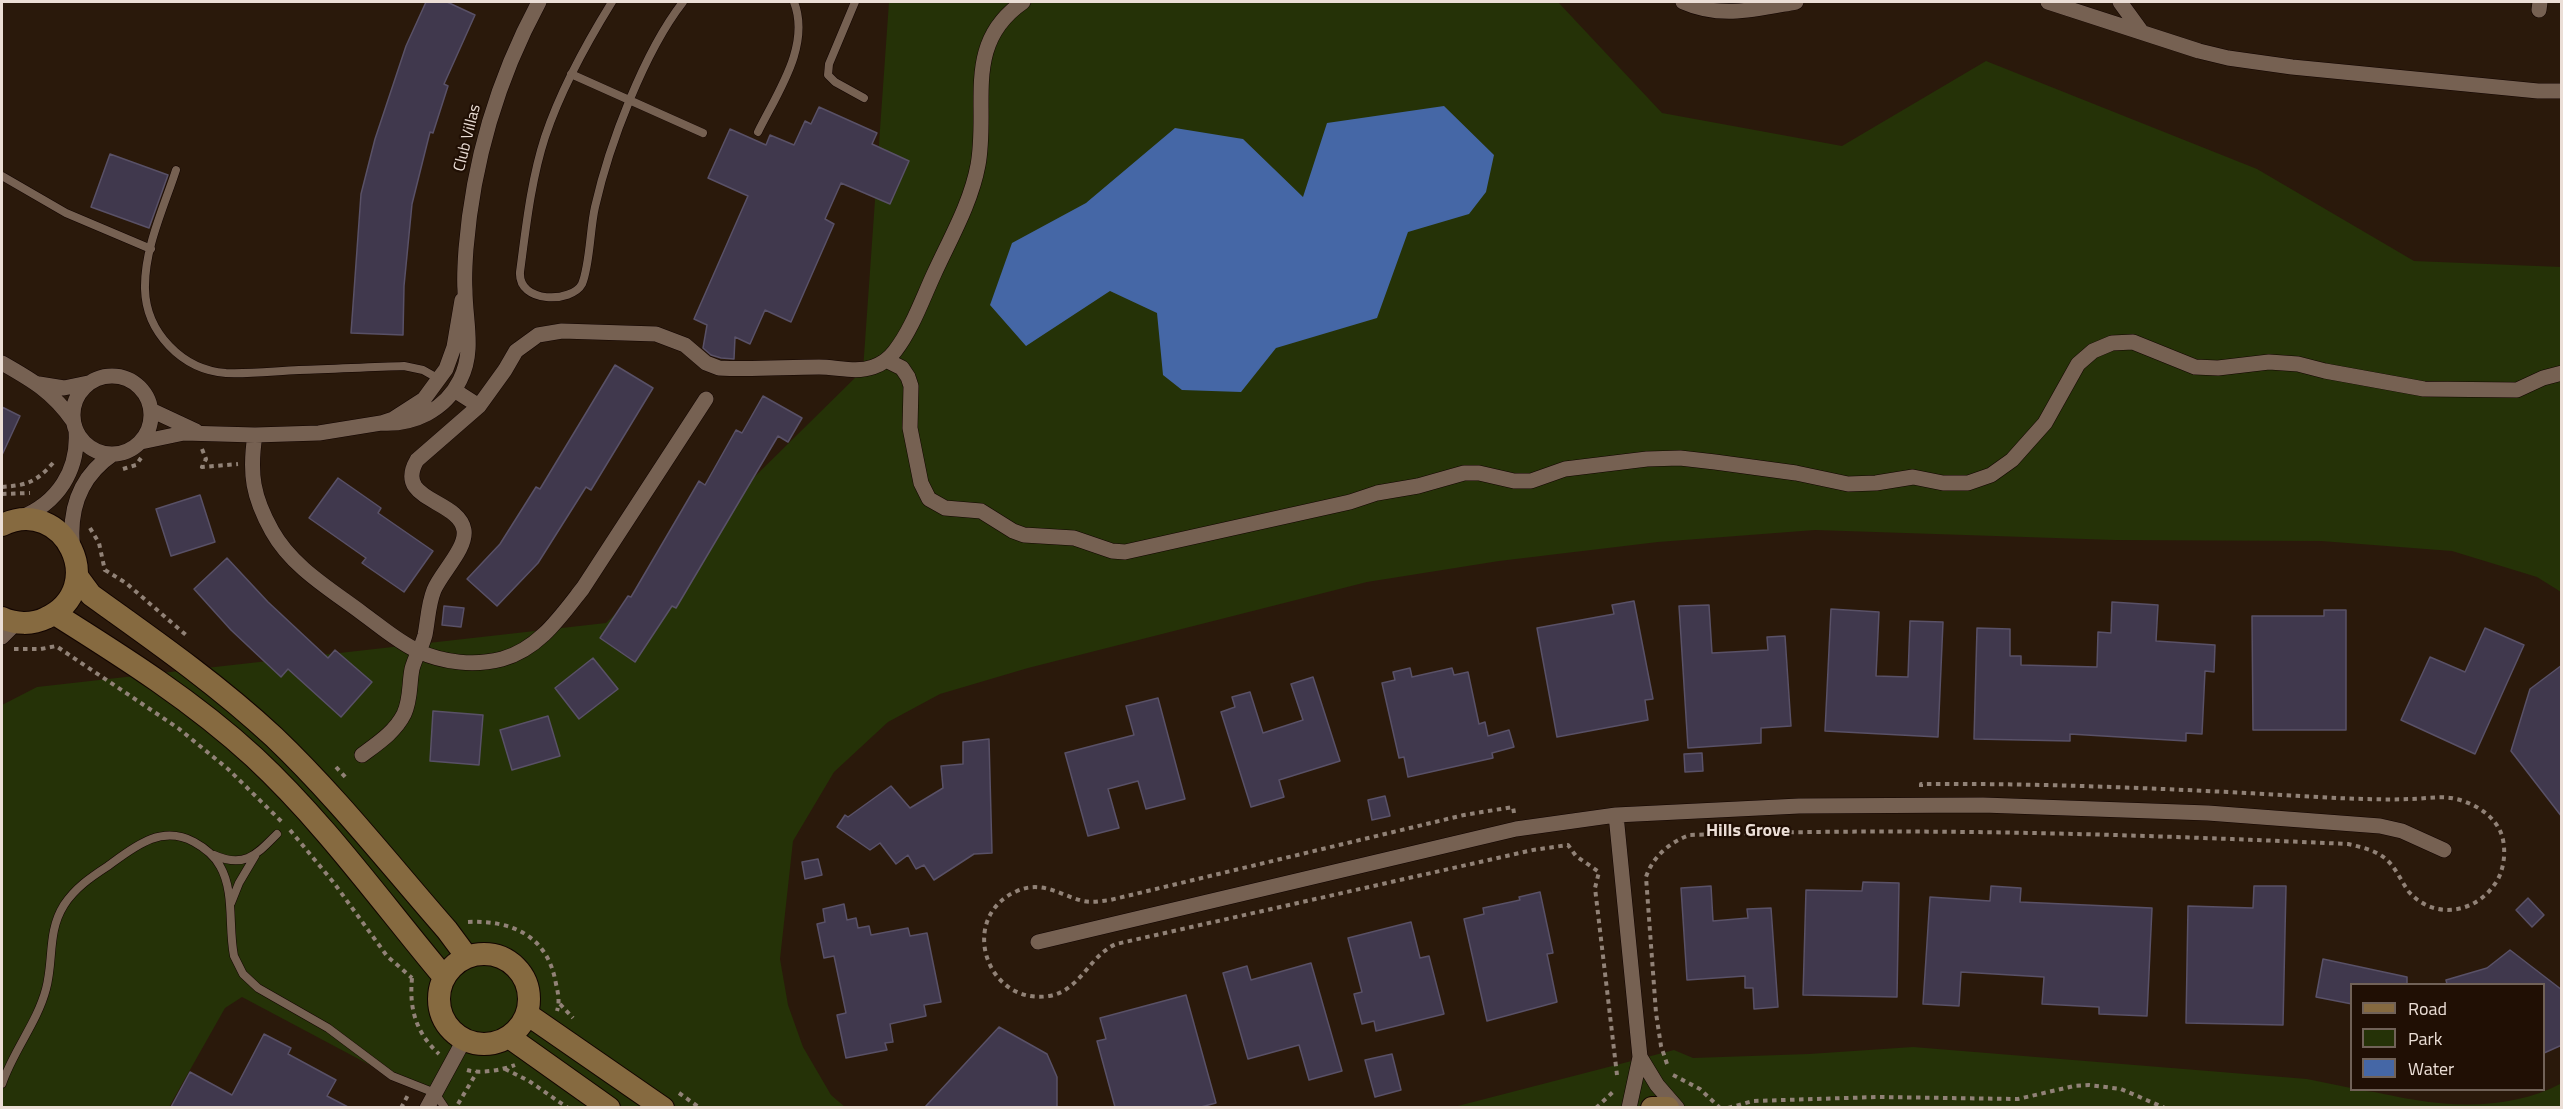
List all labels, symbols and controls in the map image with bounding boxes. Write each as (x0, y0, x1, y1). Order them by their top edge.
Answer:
street label: Club Villas (450, 102, 486, 174)
district label: Hills Grove (1706, 821, 1790, 843)
legend (2350, 983, 2545, 1091)
text: Road (2408, 995, 2447, 1022)
text: Park (2408, 1025, 2442, 1052)
text: Water (2408, 1055, 2454, 1082)

